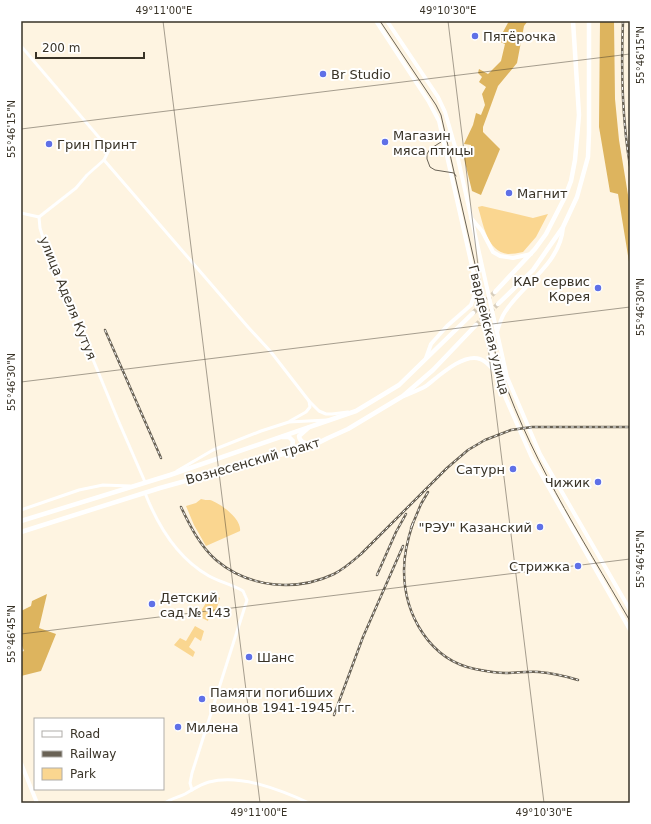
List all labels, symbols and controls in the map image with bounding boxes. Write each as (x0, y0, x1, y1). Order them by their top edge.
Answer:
text: 49°11'00"E (136, 5, 192, 16)
text: 49°10'30"E (420, 5, 476, 16)
text: 55°46'15"N (635, 26, 646, 84)
place label: Пятёрочка (483, 29, 556, 44)
marker: Пятёрочка (470, 31, 480, 41)
scale bar (36, 34, 144, 60)
text: 200 m (42, 41, 80, 55)
place label: Br Studio (331, 67, 391, 82)
marker: Br Studio (318, 69, 328, 79)
text: 55°46'15"N (6, 100, 17, 158)
place label: Магазин мяса птицы (393, 128, 474, 158)
place label: Грин Принт (57, 137, 137, 152)
marker: Магазин мяса птицы (380, 137, 390, 147)
marker: Грин Принт (44, 139, 54, 149)
place label: Магнит (517, 186, 568, 201)
marker: Магнит (504, 188, 514, 198)
street label: улица Аделя Кутуя (36, 234, 100, 362)
street label: Гвардейская улица (466, 263, 512, 397)
place label: КАР сервис Корея (513, 274, 590, 304)
text: 55°46'30"N (635, 278, 646, 336)
marker: КАР сервис Корея (593, 283, 603, 293)
text: 55°46'30"N (6, 353, 17, 411)
street label: Вознесенский тракт (184, 434, 322, 487)
place label: Сатурн (456, 462, 505, 477)
marker: Сатурн (508, 464, 518, 474)
place label: Чижик (545, 475, 590, 490)
marker: Чижик (593, 477, 603, 487)
place label: "РЭУ" Казанский (419, 520, 532, 535)
marker: "РЭУ" Казанский (535, 522, 545, 532)
text: 55°46'45"N (635, 530, 646, 588)
place label: Стрижка (509, 559, 570, 574)
marker: Стрижка (573, 561, 583, 571)
place label: Детский сад № 143 (160, 590, 231, 620)
marker: Детский сад № 143 (147, 599, 157, 609)
text: 55°46'45"N (6, 605, 17, 663)
place label: Шанс (257, 650, 295, 665)
marker: Шанс (244, 652, 254, 662)
place label: Памяти погибших воинов 1941-1945 гг. (210, 685, 355, 715)
marker: Памяти погибших воинов 1941-1945 гг. (197, 694, 207, 704)
legend (34, 718, 164, 790)
place label: Милена (186, 720, 238, 735)
marker: Милена (173, 722, 183, 732)
text: Road (70, 727, 100, 741)
text: Railway (70, 747, 116, 761)
text: Park (70, 767, 96, 781)
text: 49°11'00"E (231, 807, 287, 818)
text: 49°10'30"E (516, 807, 572, 818)

